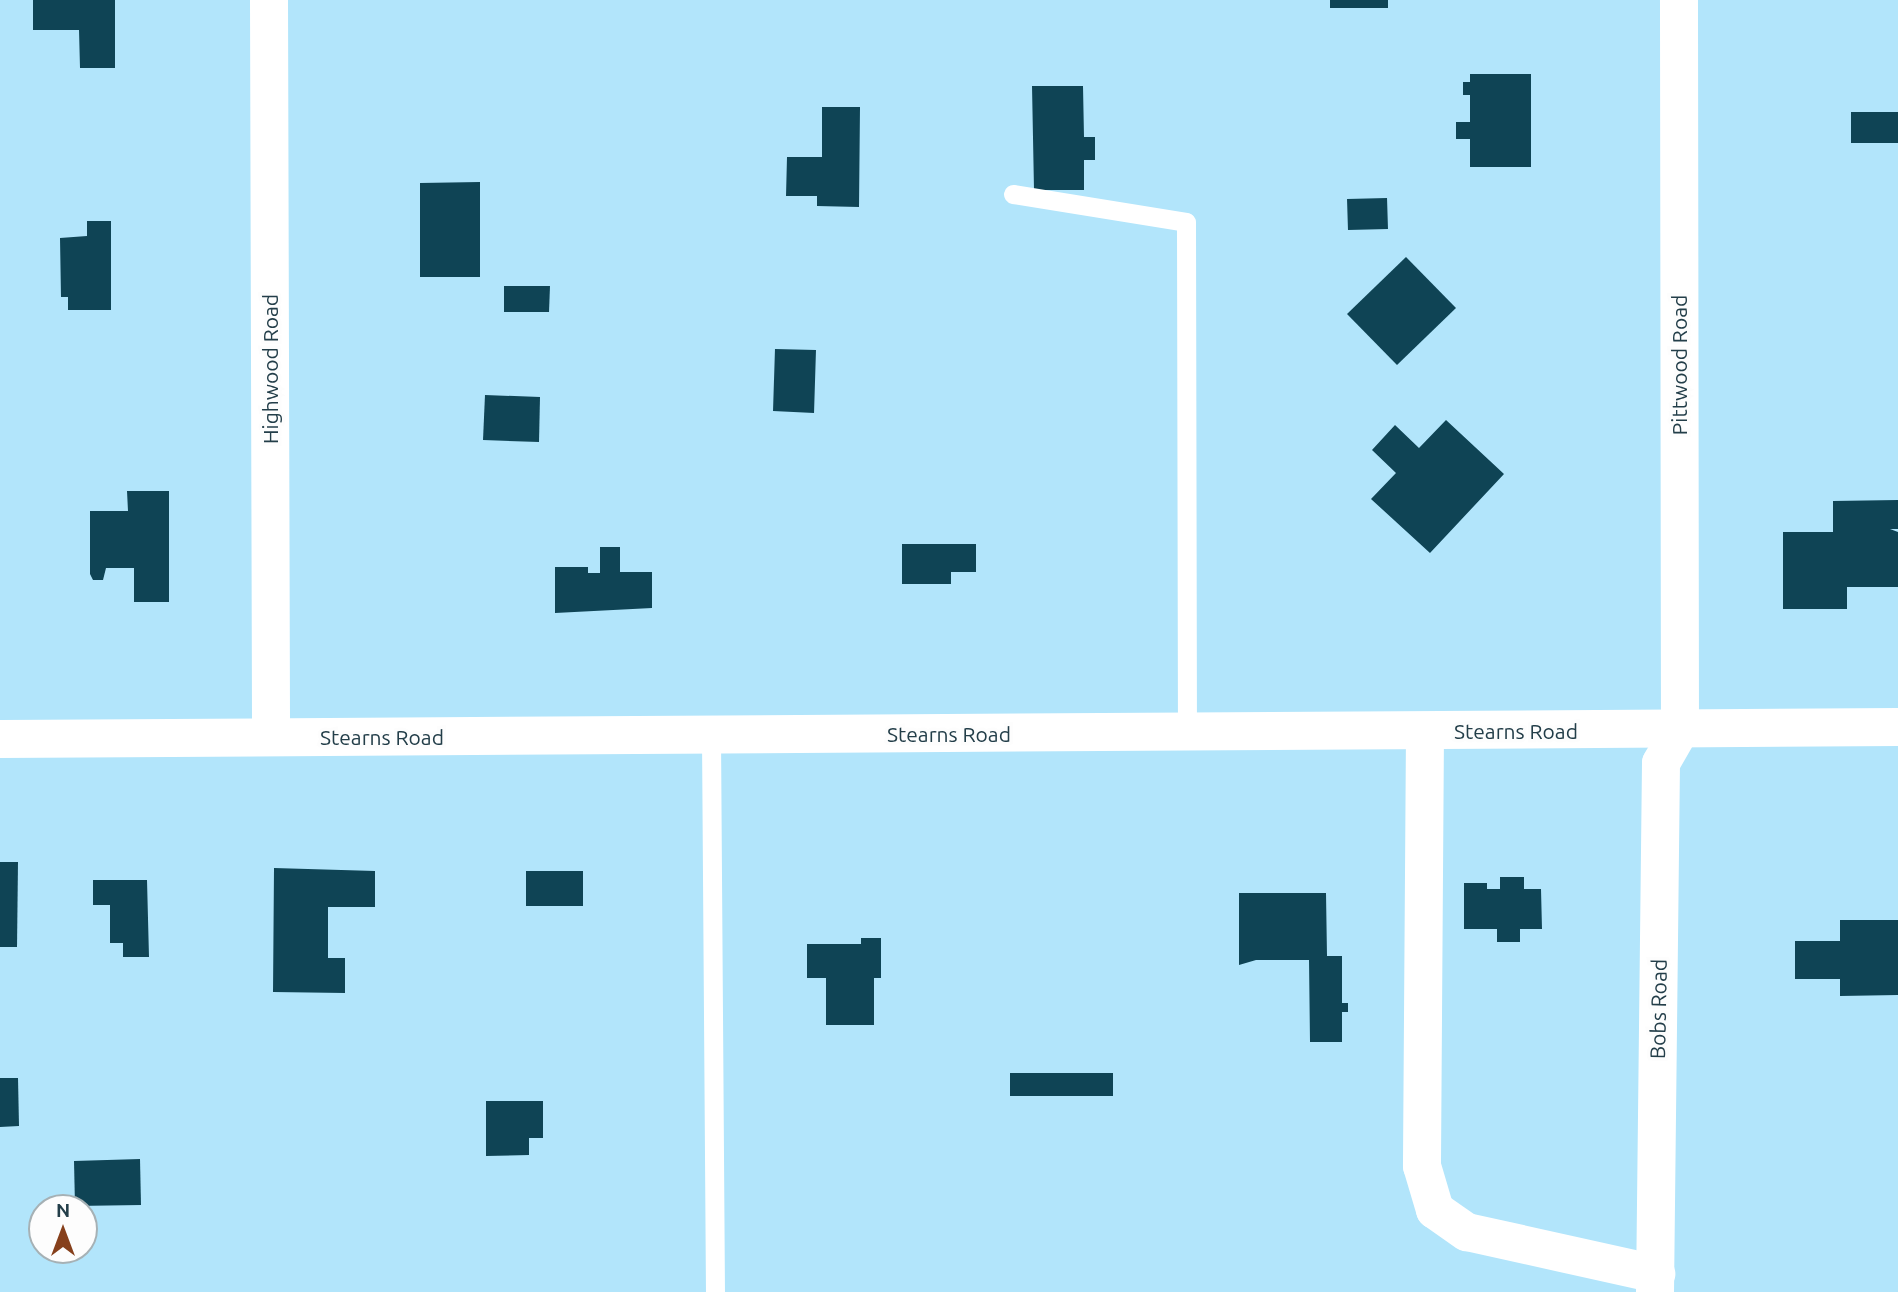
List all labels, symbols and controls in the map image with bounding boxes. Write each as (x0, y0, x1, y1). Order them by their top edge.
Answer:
street label: Highwood Road (257, 294, 283, 444)
street label: Pittwood Road (1666, 295, 1692, 435)
street label: Stearns Road (1454, 718, 1578, 744)
street label: Stearns Road (887, 721, 1011, 747)
street label: Stearns Road (320, 724, 444, 750)
street label: Bobs Road (1645, 959, 1671, 1059)
north arrow (28, 1194, 98, 1264)
text: N (56, 1199, 70, 1221)

